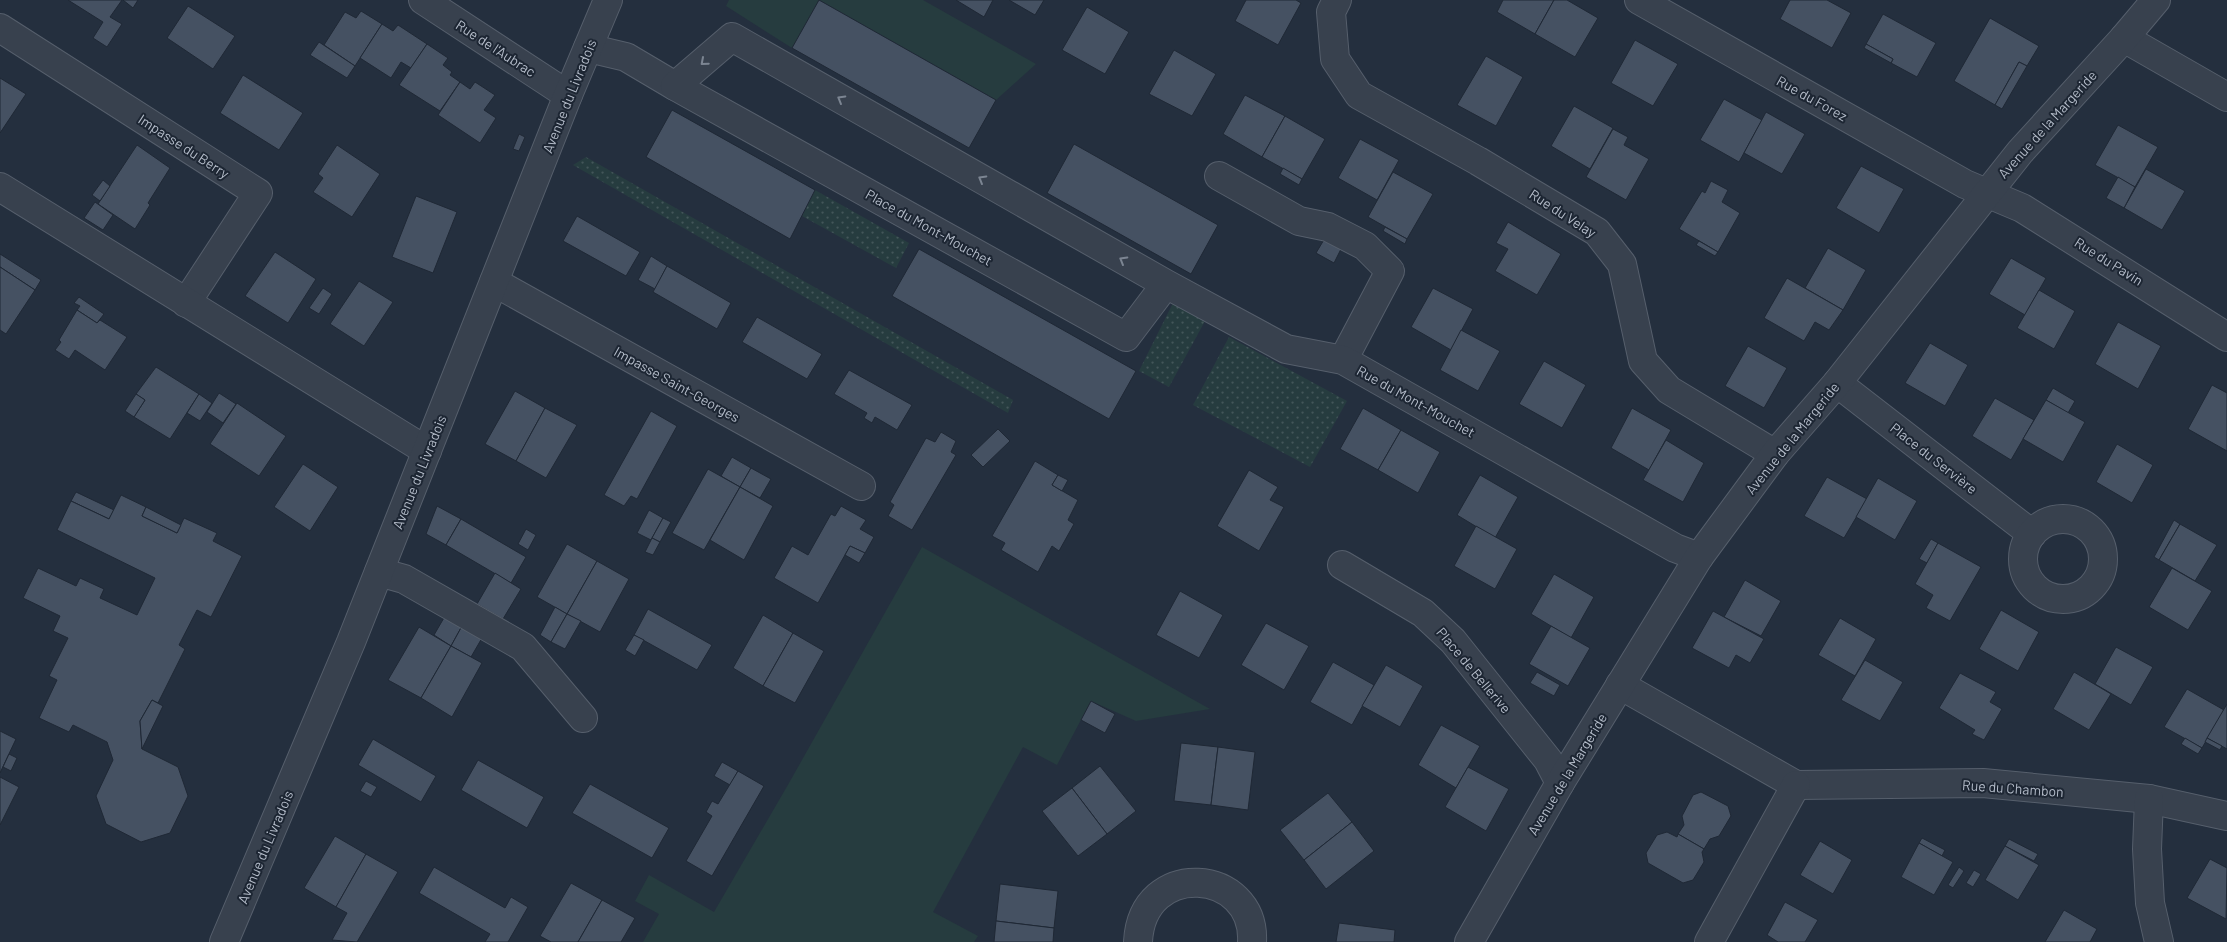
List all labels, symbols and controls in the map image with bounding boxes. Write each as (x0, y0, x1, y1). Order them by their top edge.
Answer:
street label: Rue de l'Aubrac (453, 16, 539, 80)
street label: Avenue du Livradois (538, 36, 600, 155)
one-way arrow (700, 56, 709, 65)
street label: Avenue de la Margeride (1994, 67, 2100, 181)
street label: Rue du Forez (1774, 72, 1850, 124)
one-way arrow (837, 95, 846, 105)
street label: Impasse du Berry (135, 110, 233, 182)
one-way arrow (978, 175, 987, 185)
street label: Place du Mont-Mouchet (863, 185, 995, 269)
street label: Rue du Velay (1526, 185, 1600, 241)
street label: Rue du Pavin (2072, 233, 2146, 289)
one-way arrow (1120, 256, 1129, 266)
street label: Impasse Saint-Georges (611, 342, 743, 426)
street label: Rue du Mont-Mouchet (1354, 362, 1478, 440)
street label: Avenue de la Margeride (1742, 379, 1842, 497)
street label: Avenue du Livradois (388, 412, 450, 531)
street label: Place du Servière (1887, 419, 1981, 497)
street label: Place de Bellerive (1433, 624, 1515, 716)
street label: Avenue de la Margeride (1524, 710, 1610, 838)
street label: Rue du Chambon (1962, 776, 2064, 800)
street label: Avenue du Livradois (233, 788, 297, 906)

